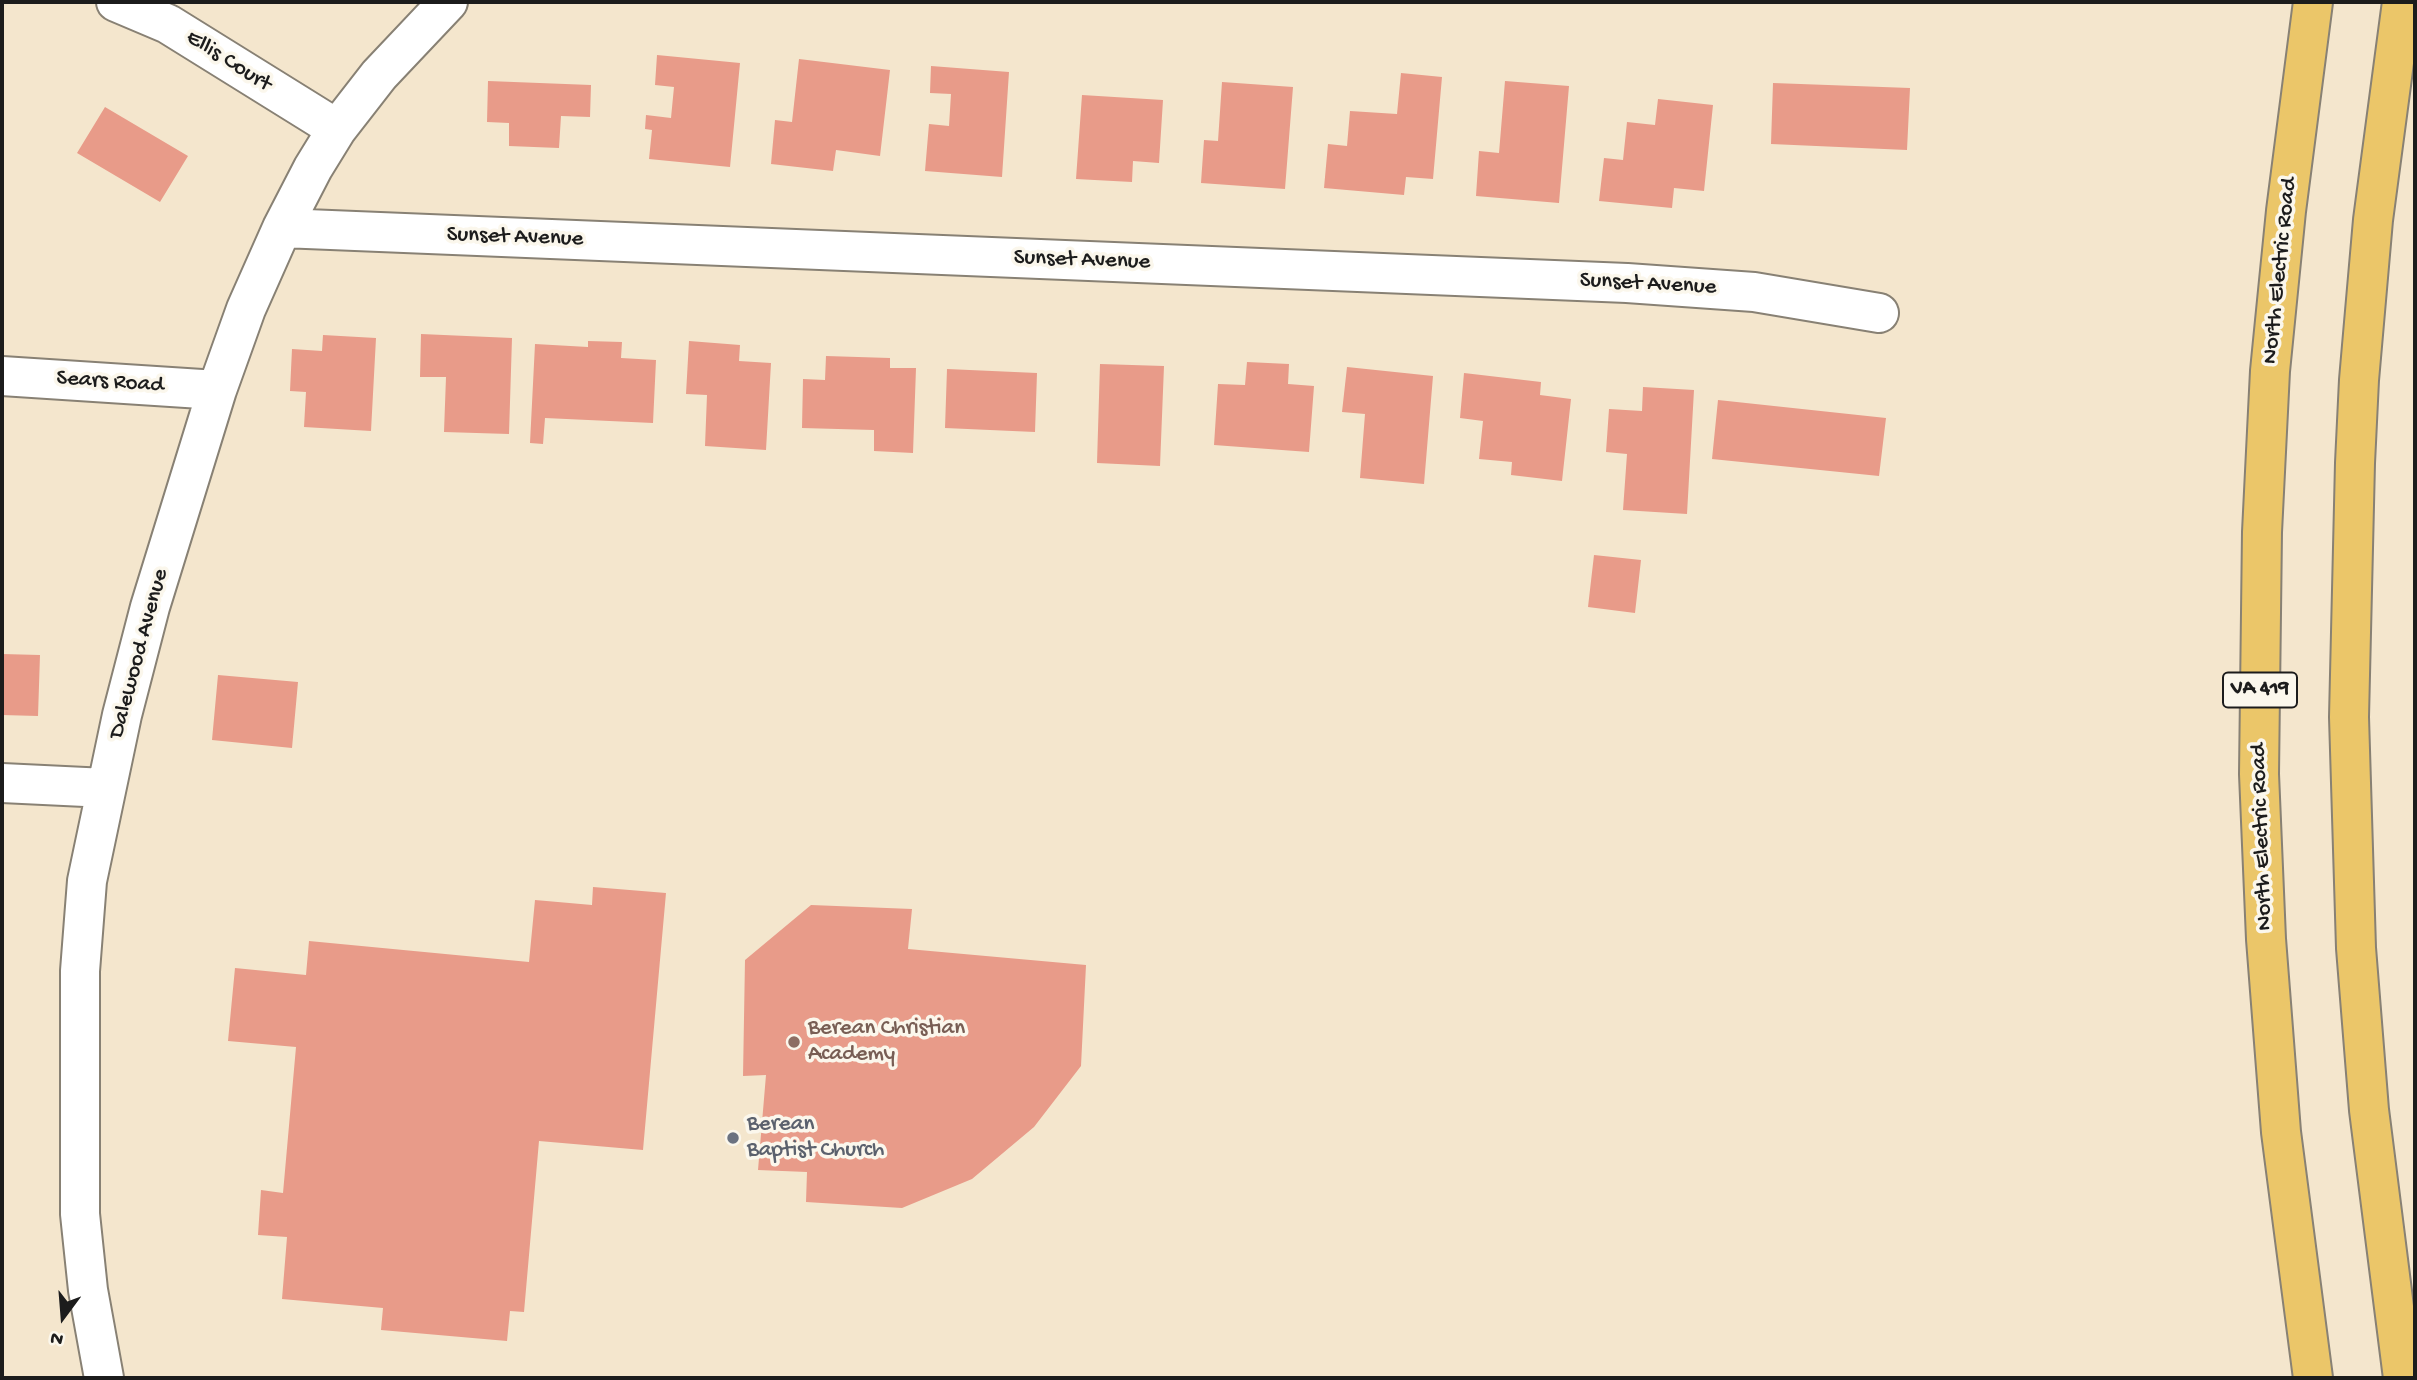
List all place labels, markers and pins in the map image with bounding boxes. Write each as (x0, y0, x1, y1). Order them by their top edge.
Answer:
place label: Berean Christian Academy (808, 1015, 965, 1069)
marker: Berean Christian Academy (786, 1034, 802, 1050)
place label: Berean Baptist Church (747, 1111, 884, 1165)
marker: Berean Baptist Church (725, 1130, 741, 1146)

